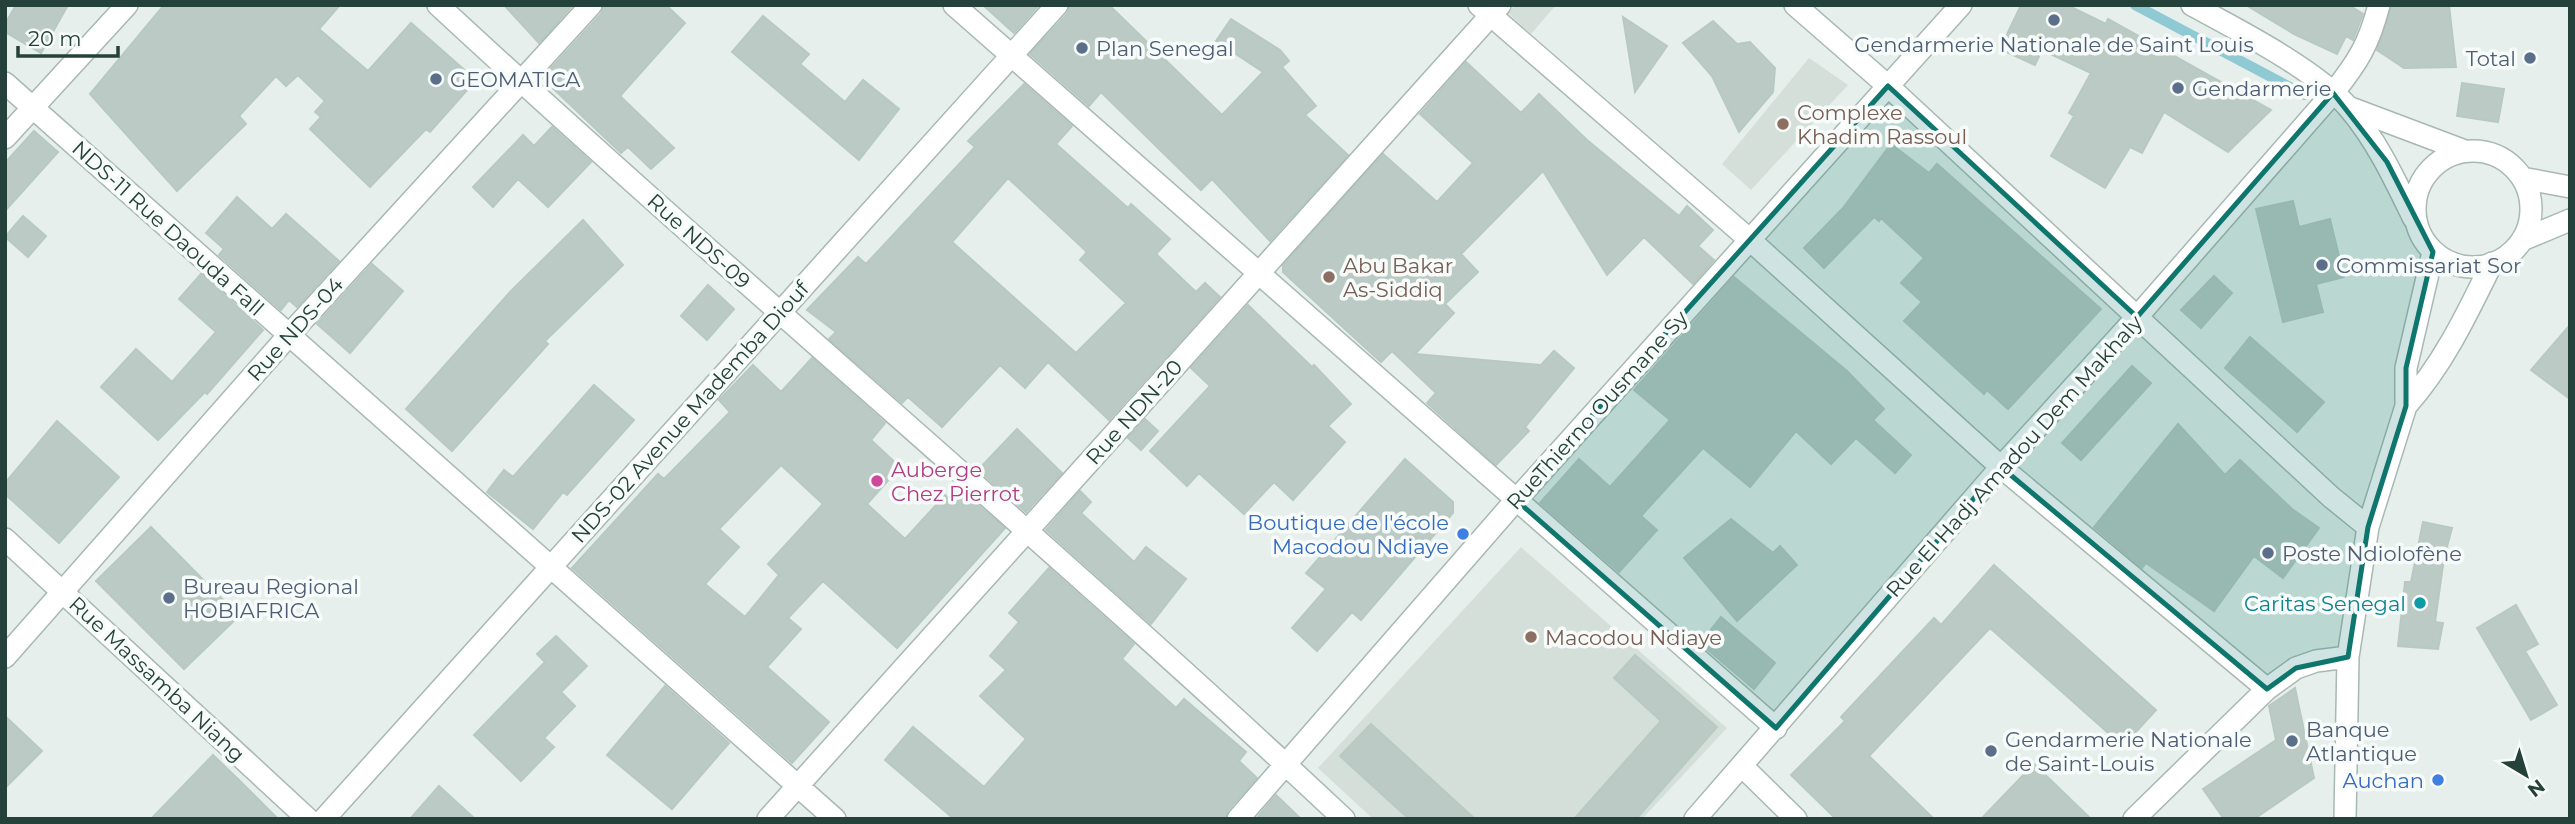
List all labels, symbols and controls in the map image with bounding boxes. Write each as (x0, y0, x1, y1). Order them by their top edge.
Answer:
marker: Gendarmerie Nationale de Saint Louis (2046, 12, 2062, 28)
scale bar (18, 14, 117, 58)
text: 20 m (28, 26, 82, 51)
place label: Gendarmerie Nationale de Saint Louis (1854, 32, 2254, 57)
place label: Plan Senegal (1096, 36, 1234, 61)
marker: Plan Senegal (1074, 40, 1090, 56)
place label: Total (2466, 46, 2516, 71)
marker: Total (2522, 50, 2538, 66)
place label: GEOMATICA (450, 67, 581, 92)
marker: GEOMATICA (428, 71, 444, 87)
place label: Gendarmerie (2192, 76, 2332, 101)
marker: Gendarmerie (2170, 80, 2186, 96)
place label: Complexe Khadim Rassoul (1797, 100, 1967, 149)
marker: Complexe Khadim Rassoul (1775, 116, 1791, 132)
street label: NDS-11 Rue Daouda Fall (67, 135, 269, 321)
street label: Rue NDS-09 (642, 188, 756, 294)
place label: Abu Bakar As-Siddiq (1343, 253, 1453, 302)
place label: Commissariat Sor (2336, 253, 2522, 278)
marker: Commissariat Sor (2314, 257, 2330, 273)
marker: Abu Bakar As-Siddiq (1321, 269, 1337, 285)
street label: Rue NDS-04 (242, 272, 348, 386)
street label: NDS-02 Avenue Mademba Diouf (566, 276, 815, 548)
street label: RueThierno Ousmane Sy (1501, 305, 1693, 515)
street label: Rue El Hadj Amadou Dem Makhaly (1881, 309, 2148, 602)
street label: Rue NDN-20 (1080, 354, 1188, 470)
place label: Auberge Chez Pierrot (891, 457, 1020, 506)
marker: Auberge Chez Pierrot (869, 473, 885, 489)
place label: Boutique de l'école Macodou Ndiaye (1247, 510, 1449, 559)
marker: Boutique de l'école Macodou Ndiaye (1455, 526, 1471, 542)
place label: Poste Ndiolofène (2282, 541, 2462, 566)
marker: Poste Ndiolofène (2260, 545, 2276, 561)
place label: Bureau Regional HOBIAFRICA (183, 574, 359, 623)
marker: Bureau Regional HOBIAFRICA (161, 590, 177, 606)
street label: Rue Massamba Niang (64, 591, 250, 767)
place label: Caritas Senegal (2244, 591, 2406, 616)
marker: Caritas Senegal (2412, 595, 2428, 611)
place label: Macodou Ndiaye (1545, 625, 1722, 650)
marker: Macodou Ndiaye (1523, 629, 1539, 645)
place label: Banque Atlantique (2306, 717, 2417, 766)
place label: Gendarmerie Nationale de Saint-Louis (2005, 727, 2252, 776)
marker: Banque Atlantique (2284, 733, 2300, 749)
north arrow (2491, 740, 2561, 810)
marker: Gendarmerie Nationale de Saint-Louis (1983, 743, 1999, 759)
place label: Auchan (2343, 768, 2424, 793)
marker: Auchan (2430, 772, 2446, 788)
text: N (2523, 774, 2549, 802)

